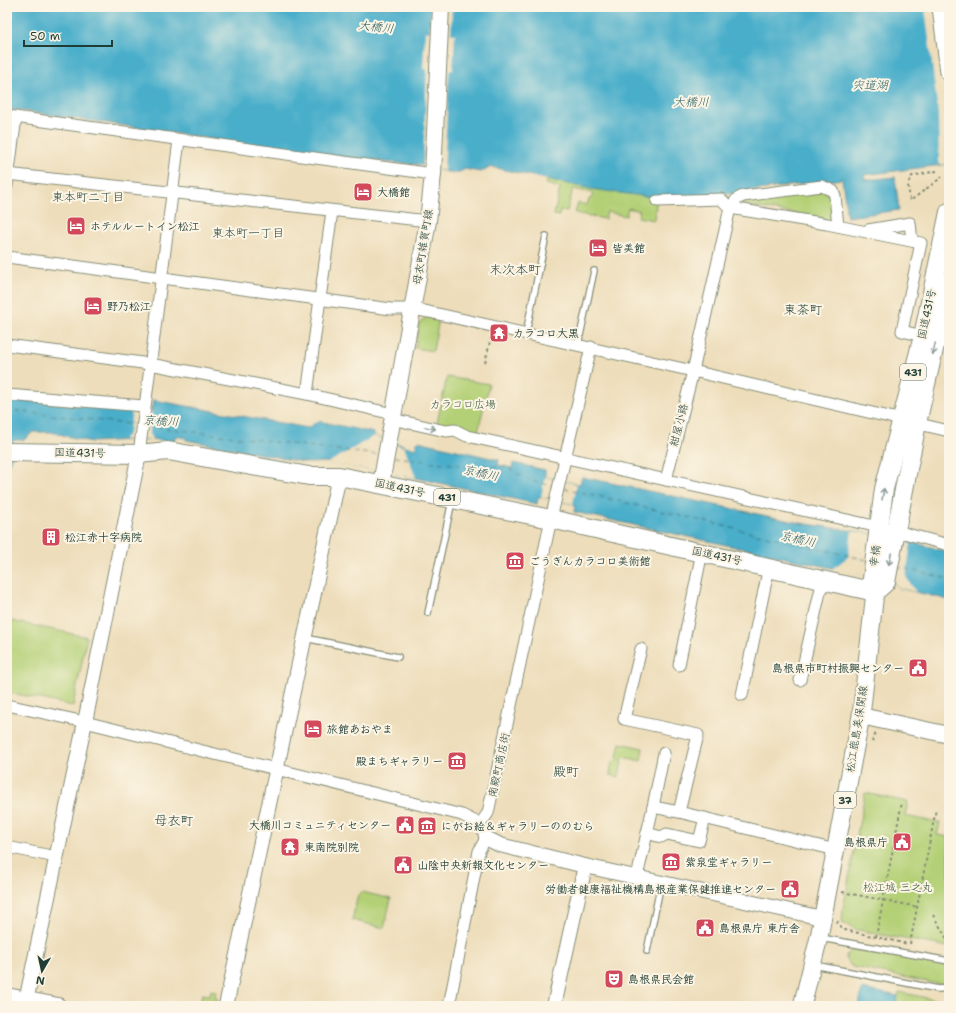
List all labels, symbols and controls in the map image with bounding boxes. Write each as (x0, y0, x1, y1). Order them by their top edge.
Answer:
water label: 大橋川 (357, 17, 395, 37)
scale bar (24, 22, 112, 48)
text: 50 m (30, 28, 60, 44)
water label: 宍道湖 (852, 77, 889, 93)
water label: 大橋川 (673, 94, 709, 110)
hotel icon: 大橋館 (352, 181, 374, 203)
place label: 大橋館 (377, 185, 410, 200)
district label: 東本町二丁目 (52, 189, 124, 205)
street label: 母衣町雑賀町線 (410, 208, 436, 286)
hotel icon: ホテルルートイン松江 (65, 215, 87, 237)
place label: ホテルルートイン松江 (90, 219, 200, 234)
district label: 東本町一丁目 (212, 225, 284, 241)
hotel icon: 皆美館 (587, 237, 609, 259)
place label: 皆美館 (612, 241, 645, 256)
district label: 末次本町 (489, 261, 541, 278)
street label: 国道431号 (914, 287, 940, 341)
hotel icon: 野乃松江 (82, 295, 104, 317)
place label: 野乃松江 (107, 299, 151, 314)
district label: 東茶町 (783, 301, 823, 318)
temple icon: カラコロ大黒 (488, 322, 510, 344)
place label: カラコロ大黒 (513, 326, 579, 341)
one-way arrow (929, 343, 937, 356)
road number: 431 (900, 364, 926, 380)
park label: カラコロ広場 (430, 397, 496, 412)
street label: 紺屋小路 (666, 402, 692, 448)
water label: 京橋川 (143, 412, 179, 430)
one-way arrow (423, 425, 436, 433)
street label: 国道431号 (54, 445, 106, 461)
water label: 京橋川 (462, 461, 500, 485)
street label: 国道431号 (373, 475, 427, 501)
one-way arrow (879, 488, 887, 501)
road number: 431 (434, 489, 460, 505)
building icon: 松江赤十字病院 (40, 526, 62, 548)
water label: 京橋川 (779, 527, 817, 551)
place label: 松江赤十字病院 (65, 530, 142, 545)
street label: 国道431号 (690, 543, 744, 569)
street label: 幸橋 (866, 544, 884, 568)
museum icon: ごうぎんカラコロ美術館 (504, 550, 526, 572)
one-way arrow (886, 552, 894, 565)
place label: ごうぎんカラコロ美術館 (529, 554, 650, 569)
public building icon: 島根県市町村振興センター (907, 657, 929, 679)
place label: 島根県市町村振興センター (772, 661, 904, 676)
street label: 松江鹿島美保関線 (843, 684, 871, 774)
hotel icon: 旅館あおやま (302, 718, 324, 740)
place label: 旅館あおやま (327, 722, 393, 737)
street label: 南殿町商店街 (485, 731, 513, 799)
museum icon: 殿まちギャラリー (446, 750, 468, 772)
place label: 殿まちギャラリー (356, 754, 443, 769)
district label: 殿町 (553, 763, 579, 780)
road number: 37 (834, 792, 856, 808)
district label: 母衣町 (154, 812, 194, 829)
public building icon: 大橋川コミュニティセンター (394, 814, 416, 836)
museum icon: にがお絵＆ギャラリーののむら (416, 815, 438, 837)
place label: 大橋川コミュニティセンター (249, 818, 391, 833)
place label: にがお絵＆ギャラリーののむら (441, 819, 594, 834)
public building icon: 島根県庁 (891, 831, 913, 853)
place label: 島根県庁 (844, 835, 888, 850)
temple icon: 東南院別院 (279, 836, 301, 858)
place label: 東南院別院 (304, 840, 359, 855)
museum icon: 紫泉堂ギャラリー (660, 851, 682, 873)
public building icon: 山陰中央新報文化センター (392, 854, 414, 876)
place label: 紫泉堂ギャラリー (685, 855, 772, 870)
place label: 山陰中央新報文化センター (417, 858, 549, 873)
public building icon: 労働者健康福祉機構島根産業保健推進センター (779, 878, 801, 900)
park label: 松江城 三之丸 (863, 880, 933, 895)
place label: 労働者健康福祉機構島根産業保健推進センター (545, 882, 776, 897)
public building icon: 島根県庁 東庁舎 (694, 917, 716, 939)
place label: 島根県庁 東庁舎 (719, 921, 800, 936)
north arrow (22, 951, 62, 991)
theatre icon: 島根県民会館 (603, 968, 625, 990)
text: N (35, 972, 46, 988)
place label: 島根県民会館 (628, 972, 694, 987)

